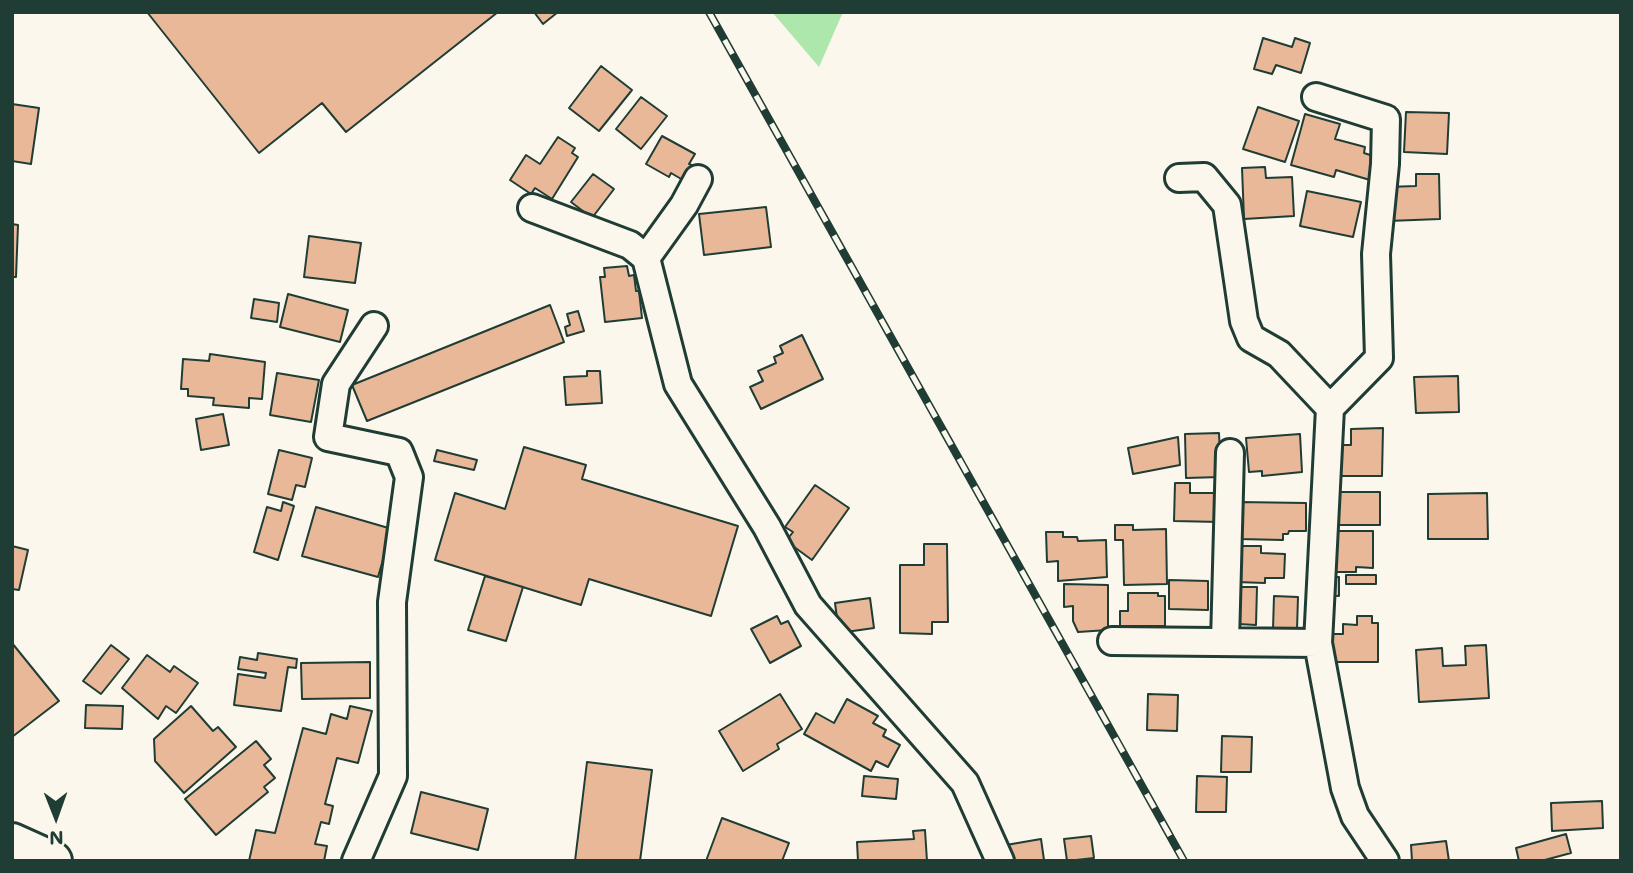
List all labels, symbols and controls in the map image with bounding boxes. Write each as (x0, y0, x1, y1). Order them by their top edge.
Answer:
north arrow (21, 782, 91, 852)
text: N (49, 826, 64, 851)

